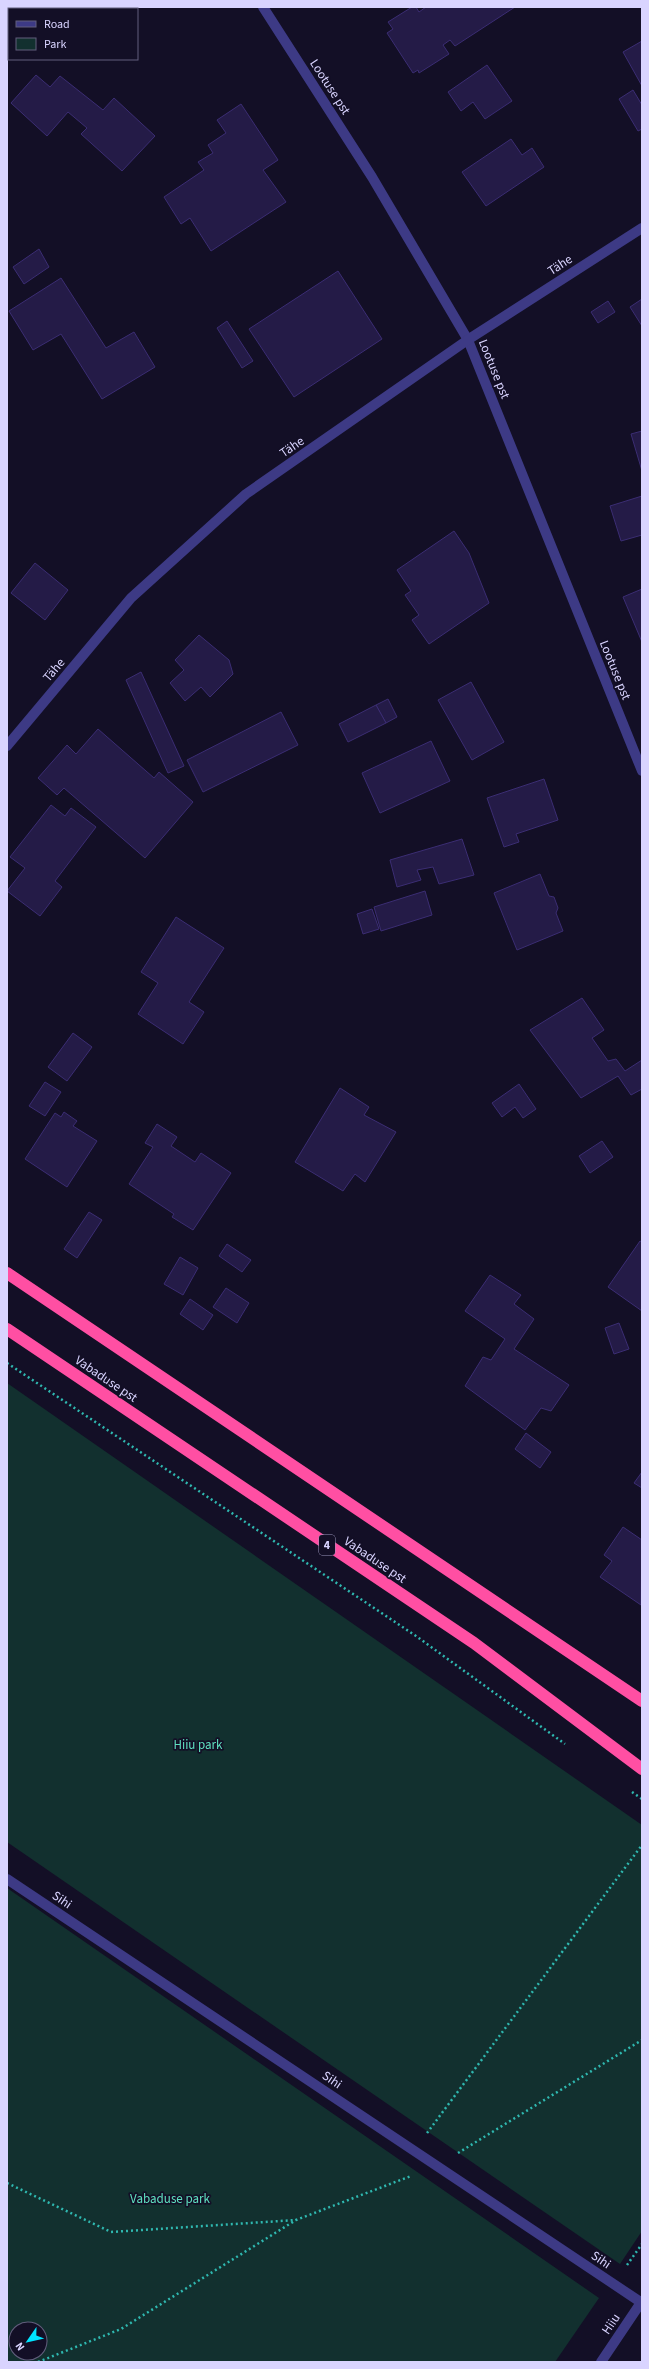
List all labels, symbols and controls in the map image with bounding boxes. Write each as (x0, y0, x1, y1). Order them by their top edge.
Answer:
legend (8, 8, 138, 60)
text: Road (44, 16, 70, 33)
text: Park (44, 36, 66, 53)
street label: Lootuse pst (305, 56, 355, 119)
street label: Tähe (544, 250, 576, 280)
street label: Lootuse pst (474, 337, 514, 402)
street label: Tähe (276, 432, 308, 462)
street label: Lootuse pst (595, 638, 635, 703)
street label: Tähe (39, 654, 69, 686)
street label: Vabaduse pst (71, 1351, 141, 1407)
street label: Vabaduse pst (340, 1532, 410, 1588)
road number: 4 (319, 1535, 335, 1555)
park label: Hiiu park (173, 1736, 223, 1754)
street label: Sihi (49, 1887, 75, 1913)
street label: Sihi (319, 2067, 345, 2093)
park label: Vabaduse park (130, 2190, 210, 2208)
street label: Sihi (588, 2247, 614, 2273)
street label: Hiiu (597, 2310, 625, 2338)
north arrow (8, 2321, 48, 2361)
text: N (12, 2339, 28, 2354)

